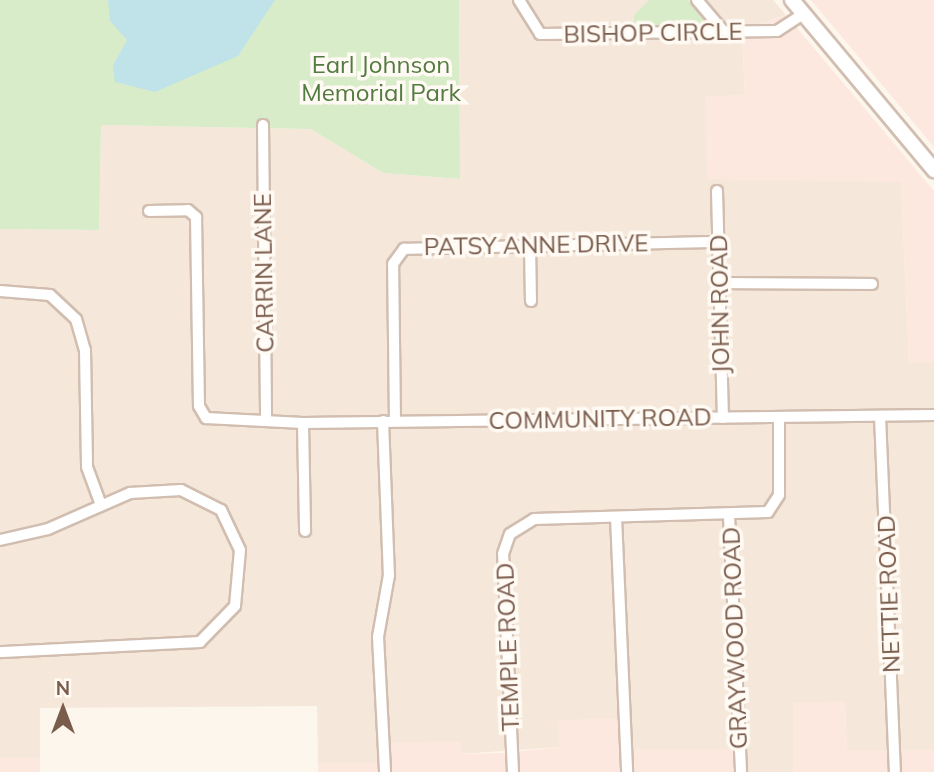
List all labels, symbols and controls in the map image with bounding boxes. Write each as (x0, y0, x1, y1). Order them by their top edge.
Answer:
street label: BISHOP CIRCLE (563, 17, 743, 49)
park label: Earl Johnson Memorial Park (301, 51, 461, 107)
street label: CARRIN LANE (248, 193, 280, 353)
street label: PATSY ANNE DRIVE (424, 229, 648, 261)
street label: JOHN ROAD (704, 234, 736, 374)
street label: COMMUNITY ROAD (488, 403, 712, 435)
street label: NETTIE ROAD (872, 515, 906, 673)
street label: GRAYWOOD ROAD (717, 526, 753, 750)
street label: TEMPLE ROAD (491, 562, 525, 732)
north arrow (28, 674, 98, 744)
text: N (56, 676, 70, 700)

